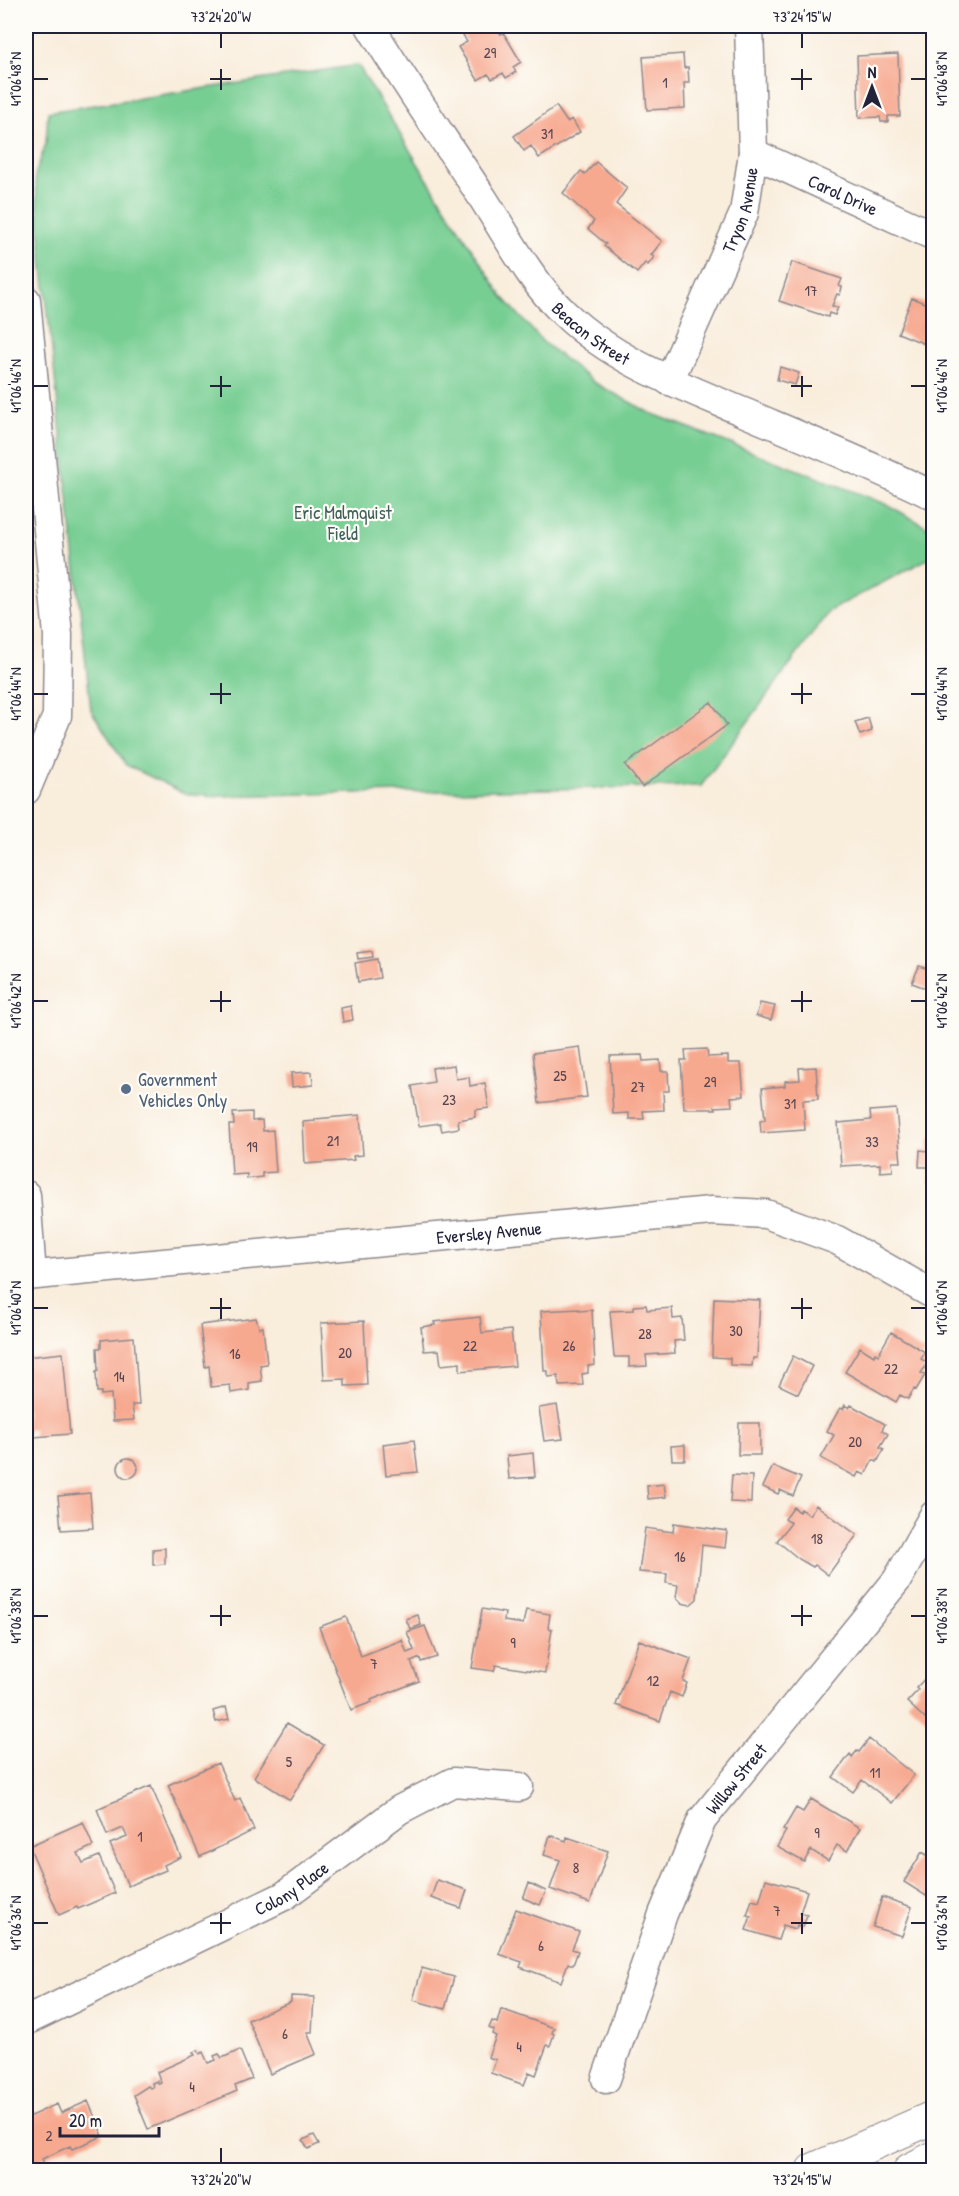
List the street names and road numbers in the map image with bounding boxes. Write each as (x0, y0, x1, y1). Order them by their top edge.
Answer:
street label: Tryon Avenue (715, 166, 763, 257)
street label: Carol Drive (804, 167, 882, 221)
street label: Beacon Street (547, 296, 636, 371)
street label: Eversley Avenue (435, 1215, 543, 1250)
street label: Willow Street (699, 1737, 773, 1819)
street label: Colony Place (250, 1855, 333, 1921)

